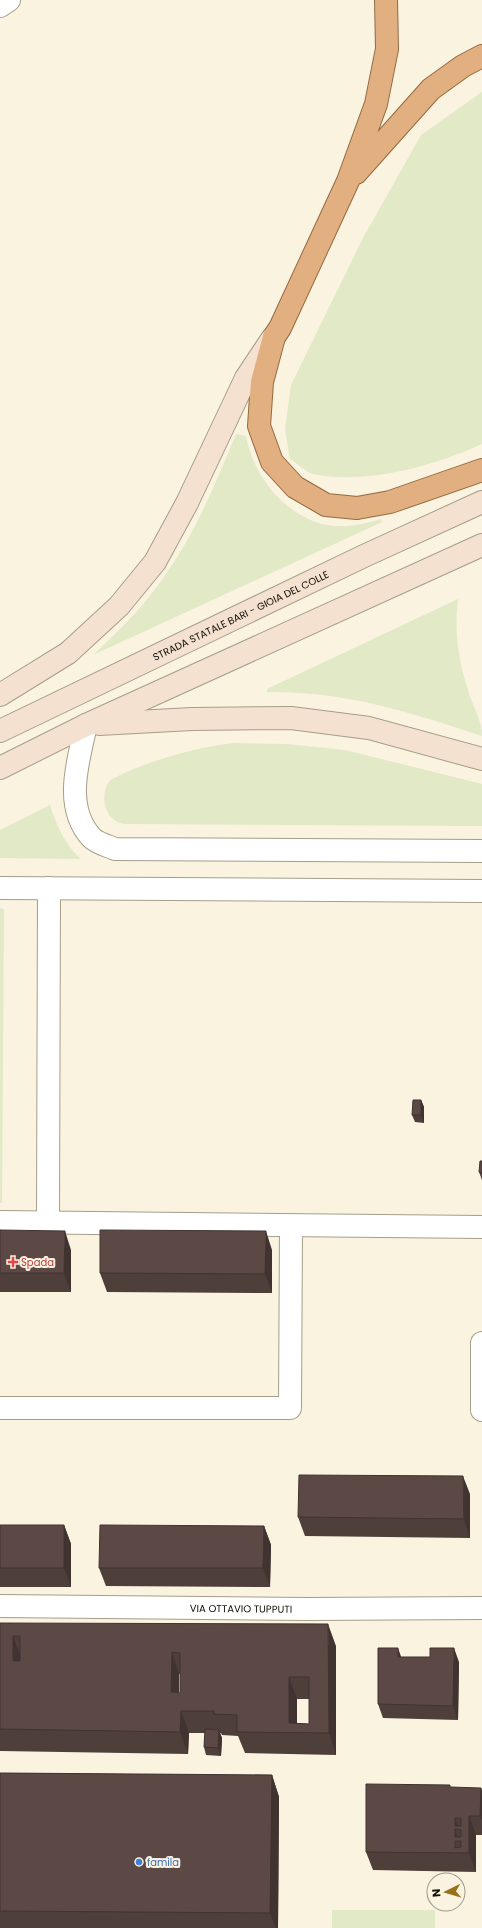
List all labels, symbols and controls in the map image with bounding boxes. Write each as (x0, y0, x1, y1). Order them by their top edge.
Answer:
street label: STRADA STATALE BARI - GIOIA DEL COLLE (150, 567, 331, 664)
place label: Spada (21, 1255, 54, 1270)
marker: Spada (8, 1257, 18, 1267)
street label: VIA OTTAVIO TUPPUTI (190, 1600, 292, 1616)
place label: famila (147, 1855, 179, 1870)
marker: famila (134, 1857, 144, 1867)
north arrow (426, 1872, 466, 1912)
text: N (428, 1888, 444, 1898)

